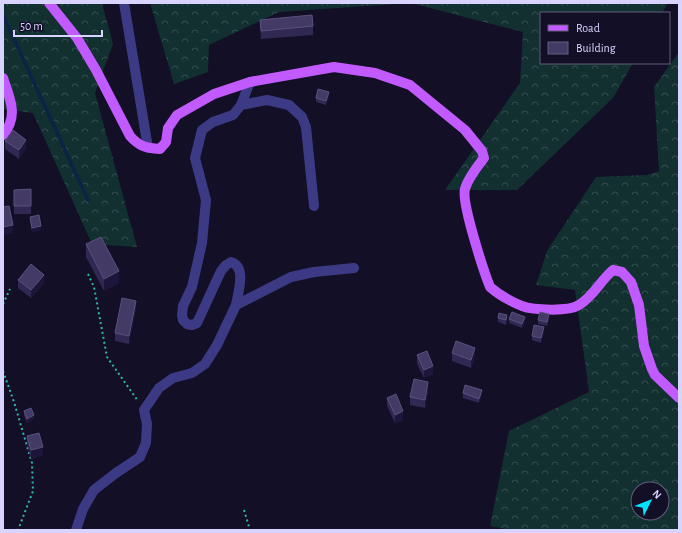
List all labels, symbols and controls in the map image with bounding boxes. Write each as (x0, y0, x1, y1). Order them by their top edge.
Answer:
scale bar (14, 12, 102, 38)
legend (540, 12, 670, 64)
text: 50 m (20, 20, 43, 32)
text: Road (576, 22, 600, 34)
text: Building (576, 42, 616, 54)
north arrow (630, 481, 670, 521)
text: N (650, 488, 664, 501)

